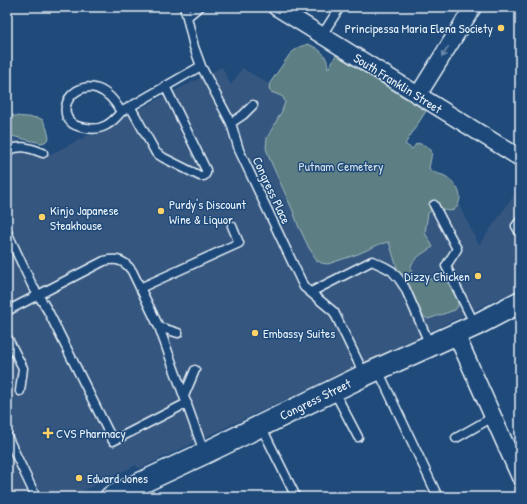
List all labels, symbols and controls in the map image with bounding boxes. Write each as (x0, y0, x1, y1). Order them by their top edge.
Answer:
place label: Principessa Maria Elena Society (345, 19, 493, 37)
marker: Principessa Maria Elena Society (496, 23, 506, 33)
one-way arrow (440, 46, 448, 58)
street label: South Franklin Street (350, 49, 446, 118)
street label: Congress Place (249, 153, 295, 227)
park label: Putnam Cemetery (298, 157, 384, 175)
place label: Purdy's Discount Wine & Liquor (169, 195, 247, 228)
place label: Kinjo Japanese Steakhouse (50, 201, 119, 234)
marker: Purdy's Discount Wine & Liquor (156, 206, 166, 216)
marker: Kinjo Japanese Steakhouse (37, 212, 47, 222)
place label: Dizzy Chicken (404, 267, 470, 285)
marker: Dizzy Chicken (473, 271, 483, 281)
place label: Embassy Suites (263, 324, 335, 342)
marker: Embassy Suites (250, 328, 260, 338)
street label: Congress Street (276, 374, 354, 424)
place label: CVS Pharmacy (56, 424, 126, 442)
marker: CVS Pharmacy (43, 428, 53, 438)
place label: Edward Jones (87, 469, 148, 487)
marker: Edward Jones (74, 473, 84, 483)

